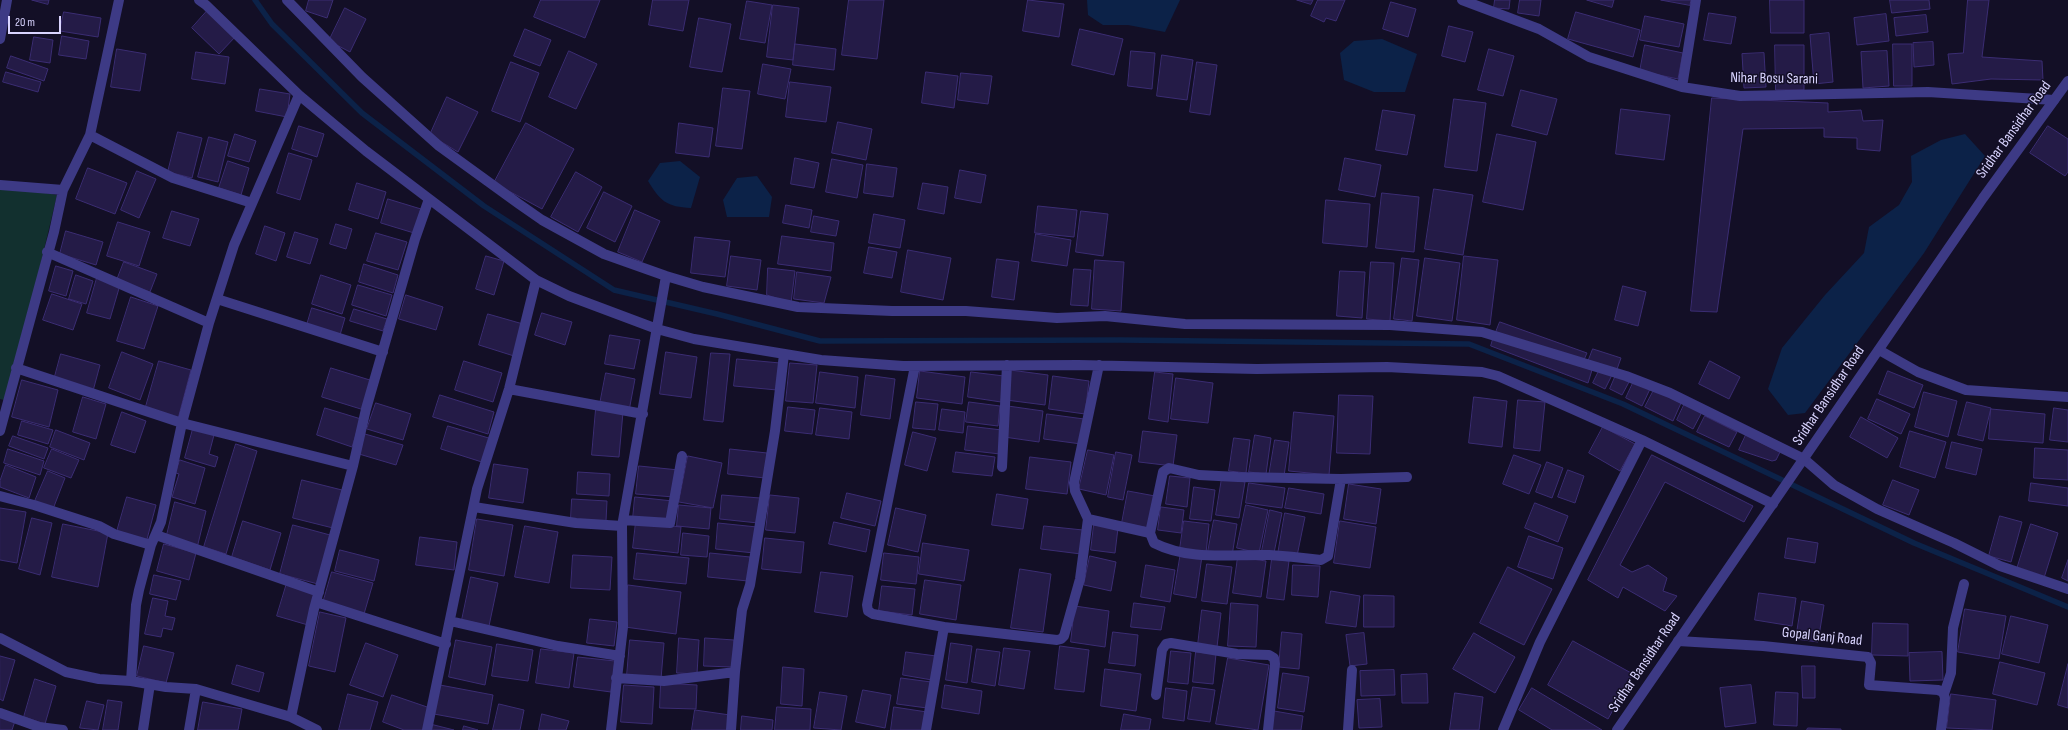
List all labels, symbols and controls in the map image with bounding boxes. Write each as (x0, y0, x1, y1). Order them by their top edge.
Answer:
scale bar (10, 8, 63, 34)
text: 20 m (15, 15, 35, 30)
street label: Nihar Bosu Sarani (1730, 69, 1818, 89)
street label: Sridhar Bansidhar Road (1973, 78, 2055, 182)
street label: Sridhar Bansidhar Road (1789, 343, 1869, 449)
street label: Sridhar Bansidhar Road (1605, 610, 1685, 716)
street label: Gopal Ganj Road (1781, 624, 1863, 650)

